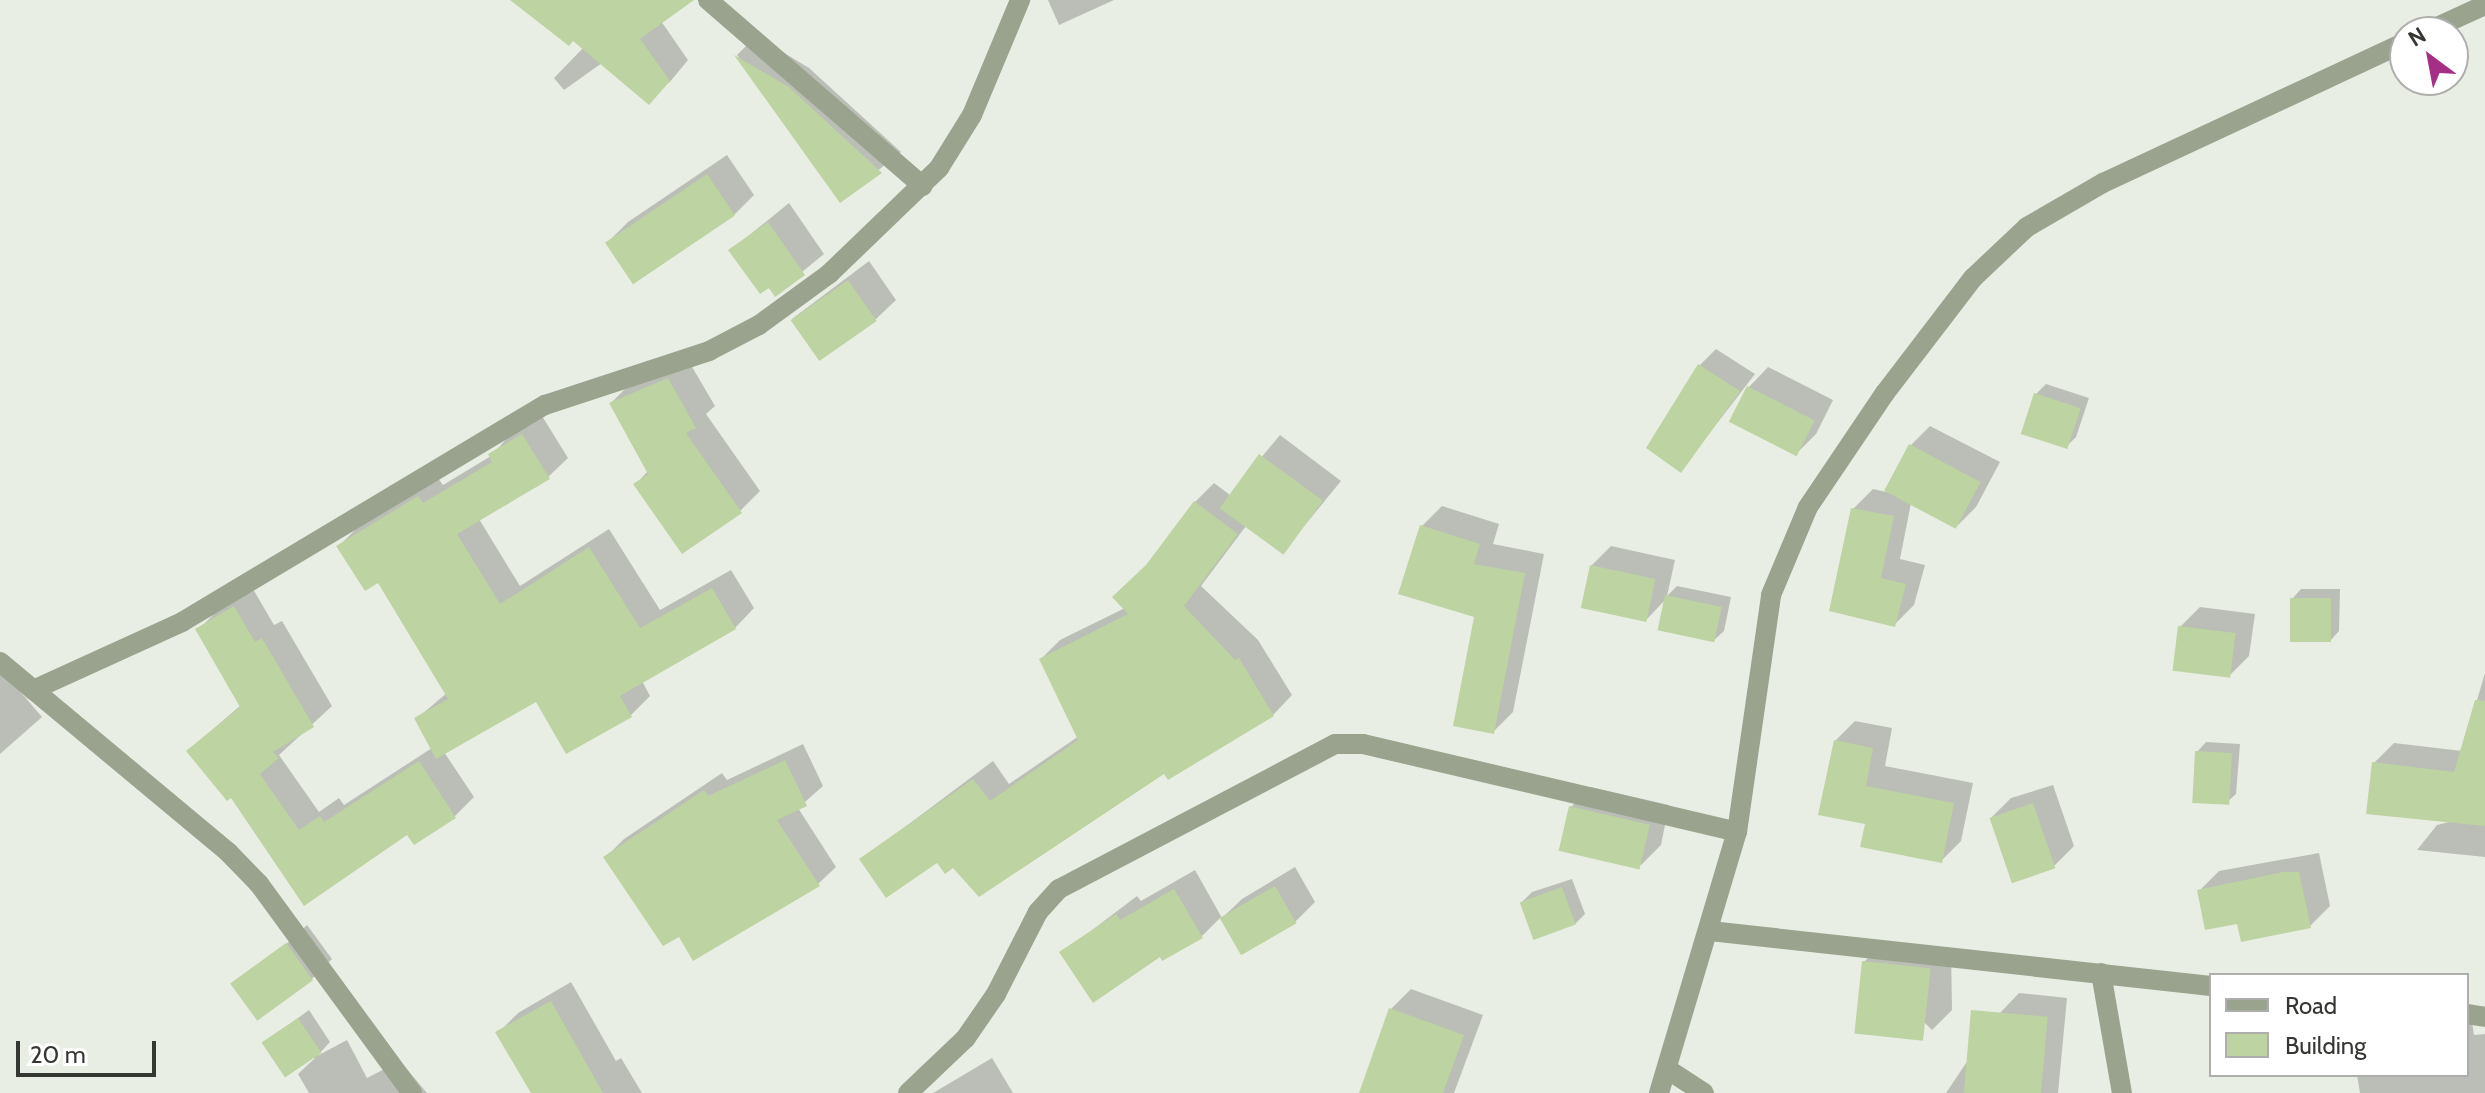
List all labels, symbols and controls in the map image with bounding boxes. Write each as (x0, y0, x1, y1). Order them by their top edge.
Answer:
north arrow (2389, 16, 2469, 96)
text: N (2403, 21, 2431, 52)
legend (2209, 973, 2469, 1077)
text: Road (2285, 991, 2337, 1020)
scale bar (20, 1025, 160, 1075)
text: Building (2285, 1031, 2366, 1060)
text: 20 m (30, 1040, 86, 1069)

